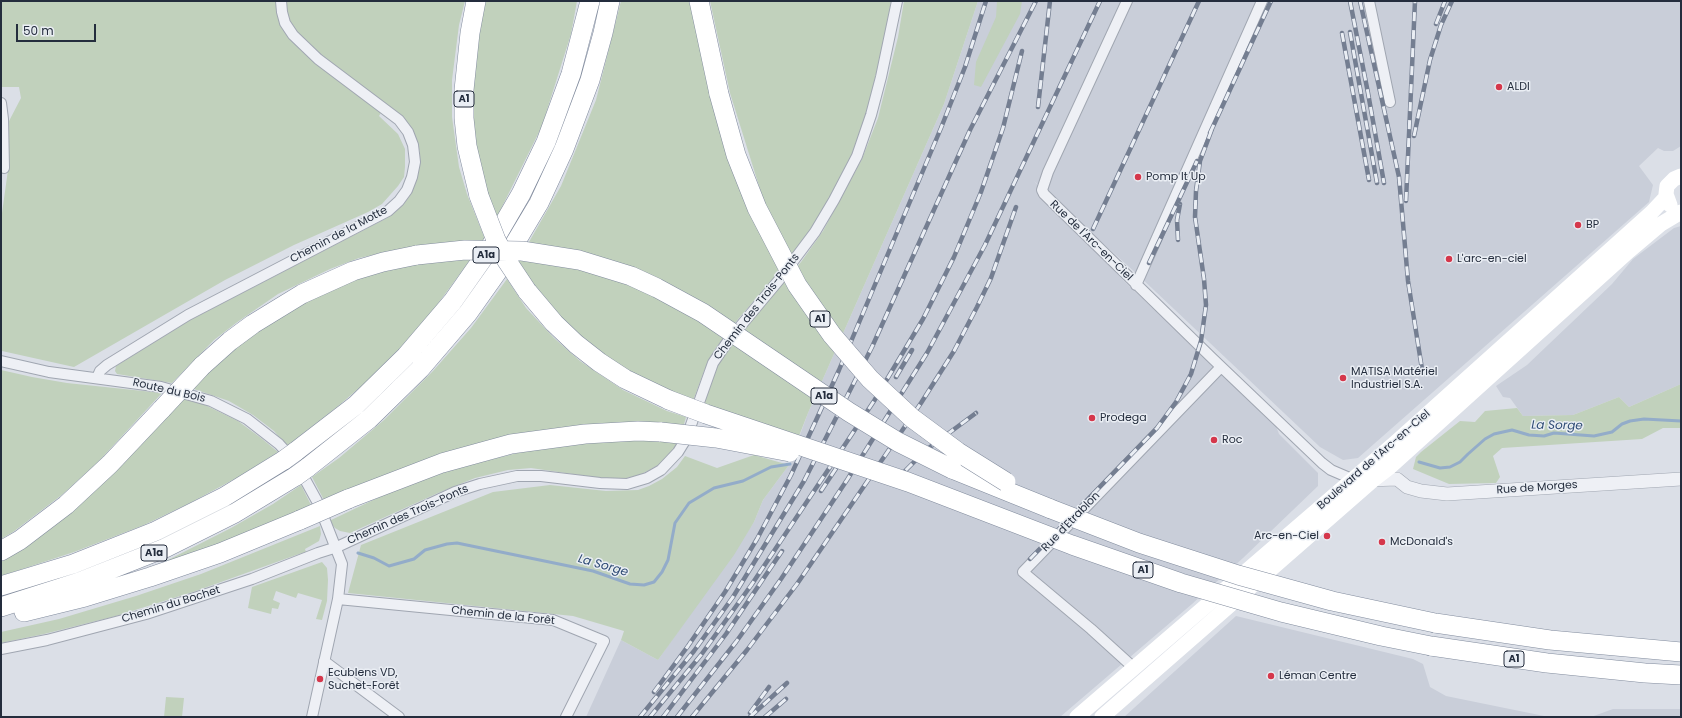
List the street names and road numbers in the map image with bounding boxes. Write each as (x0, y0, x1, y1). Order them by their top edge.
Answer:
road number: A1 (454, 91, 474, 107)
street label: Rue de l'Arc-en-Ciel (1047, 198, 1135, 284)
street label: Chemin de la Motte (288, 204, 390, 266)
road number: A1a (473, 247, 499, 263)
street label: Chemin des Trois-Ponts (711, 251, 803, 363)
road number: A1 (810, 311, 830, 327)
street label: Route du Bois (131, 376, 207, 406)
road number: A1a (811, 388, 837, 404)
street label: Boulevard de l'Arc-en-Ciel (1315, 407, 1433, 513)
street label: Rue de Morges (1496, 479, 1578, 497)
street label: Chemin des Trois-Ponts (345, 482, 471, 548)
street label: Rue d'Etrablon (1039, 489, 1103, 555)
road number: A1a (141, 545, 167, 561)
road number: A1 (1133, 562, 1153, 578)
street label: Chemin du Bochet (120, 584, 222, 626)
street label: Chemin de la Forêt (451, 604, 555, 628)
road number: A1 (1504, 651, 1524, 667)

